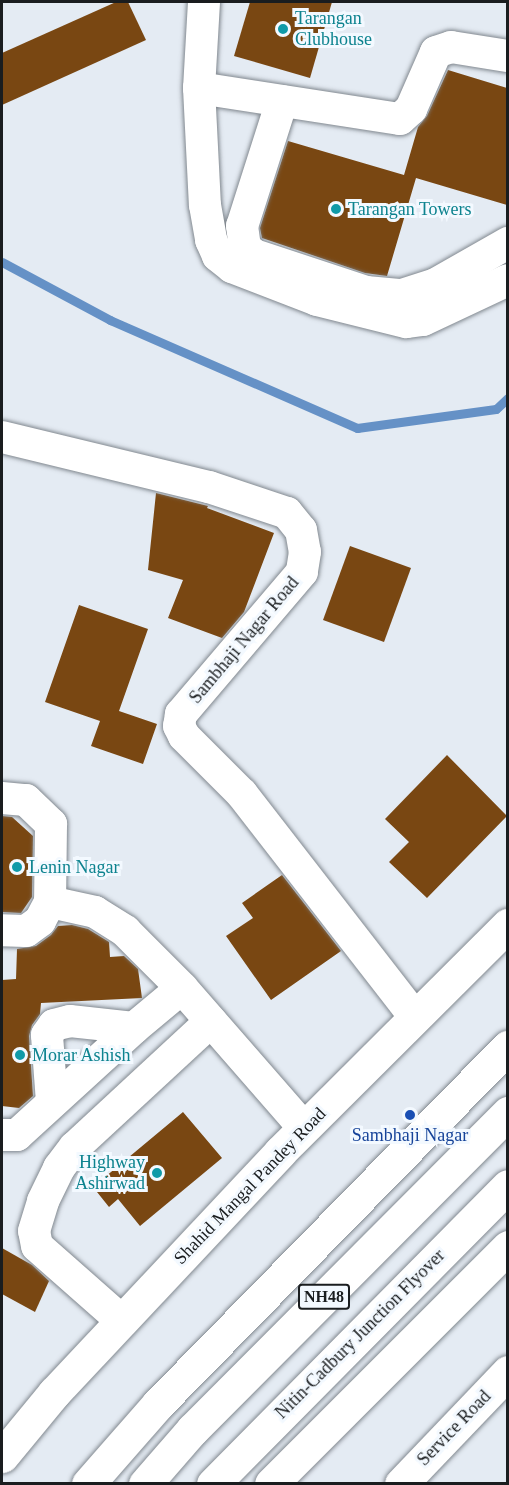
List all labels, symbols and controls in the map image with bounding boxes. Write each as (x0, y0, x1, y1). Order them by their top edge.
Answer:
place label: Tarangan Clubhouse (295, 8, 372, 50)
marker: Tarangan Clubhouse (276, 22, 290, 36)
place label: Tarangan Towers (348, 198, 472, 220)
marker: Tarangan Towers (329, 202, 343, 216)
street label: Sambhaji Nagar Road (185, 572, 303, 708)
place label: Lenin Nagar (29, 856, 119, 878)
marker: Lenin Nagar (10, 860, 24, 874)
place label: Morar Ashish (32, 1044, 131, 1066)
marker: Morar Ashish (13, 1048, 27, 1062)
street label: Shahid Mangal Pandey Road (169, 1103, 331, 1269)
marker: Sambhaji Nagar (403, 1108, 417, 1122)
place label: Sambhaji Nagar (352, 1124, 468, 1146)
place label: Highway Ashirwad (75, 1152, 145, 1194)
marker: Highway Ashirwad (150, 1166, 164, 1180)
street label: Nitin-Cadbury Junction Flyover (271, 1245, 449, 1423)
road number: NH48 (297, 1284, 351, 1310)
street label: Service Road (413, 1386, 495, 1470)

